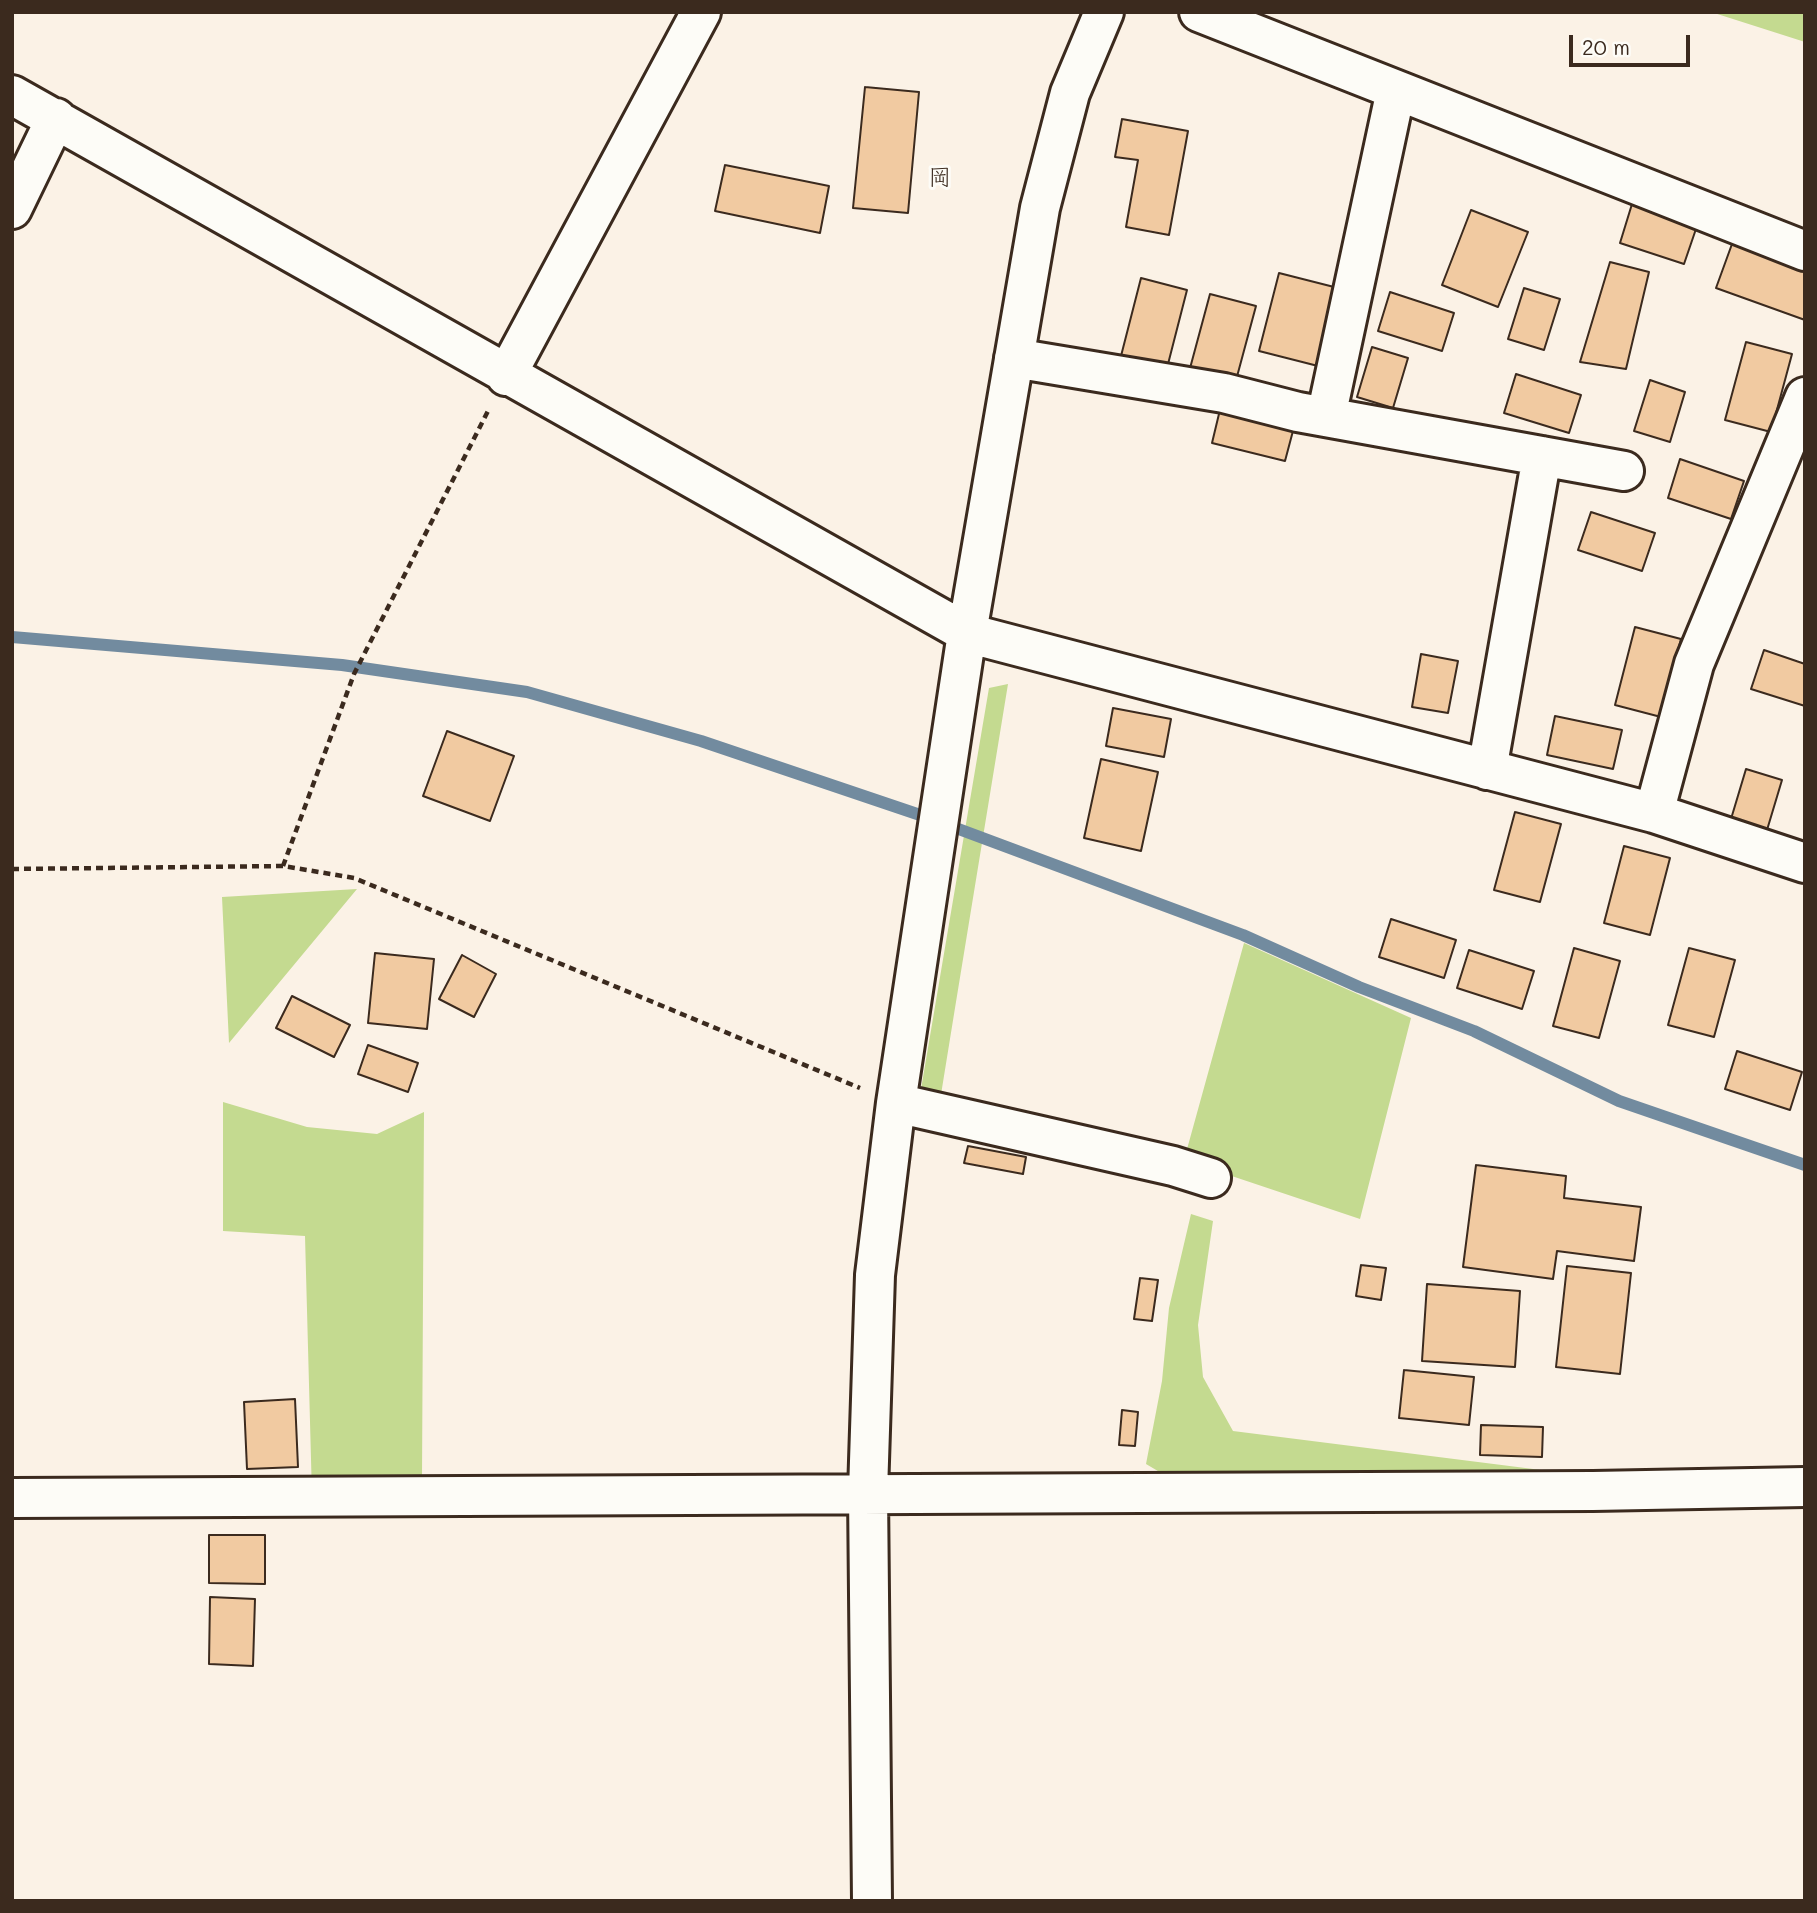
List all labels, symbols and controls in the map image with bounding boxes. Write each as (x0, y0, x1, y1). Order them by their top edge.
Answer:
scale bar (1572, 21, 1693, 65)
text: 20 m (1582, 33, 1630, 60)
district label: 岡 (929, 164, 951, 192)

